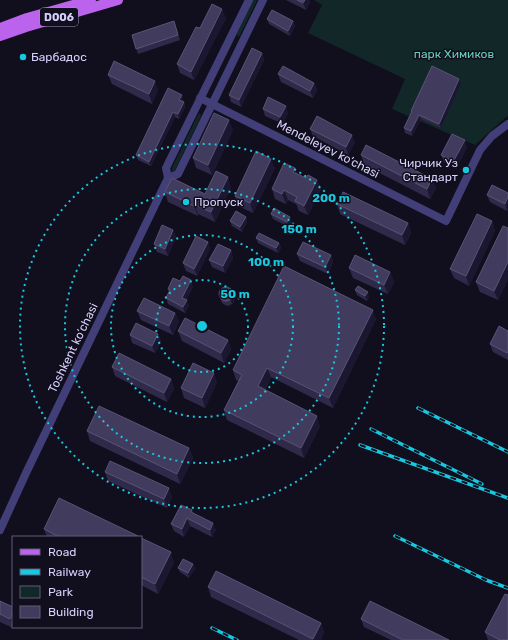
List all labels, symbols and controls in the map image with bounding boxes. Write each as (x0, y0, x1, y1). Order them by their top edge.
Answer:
road number: D006 (40, 8, 78, 26)
park label: парк Химиков (414, 47, 494, 61)
place label: Барбадос (31, 50, 87, 64)
marker: Барбадос (18, 52, 28, 62)
street label: Mendeleyev ko‘chasi (274, 117, 382, 181)
place label: Чирчик Уз Стандарт (399, 156, 458, 184)
marker: Чирчик Уз Стандарт (461, 165, 471, 175)
text: 200 m (312, 191, 350, 205)
place label: Пропуск (194, 195, 244, 209)
marker: Пропуск (181, 197, 191, 207)
text: 150 m (281, 222, 317, 236)
text: 100 m (248, 255, 284, 269)
text: 50 m (220, 287, 250, 301)
street label: Toshkent ko‘chasi (45, 301, 101, 395)
centre of rings (195, 319, 209, 333)
legend (12, 536, 142, 628)
text: Road (48, 545, 76, 559)
text: Railway (48, 565, 91, 579)
text: Park (48, 585, 74, 599)
text: Building (48, 605, 94, 619)

